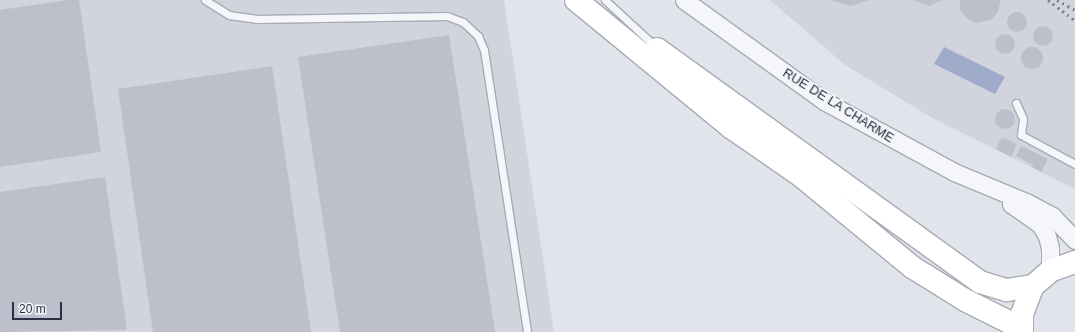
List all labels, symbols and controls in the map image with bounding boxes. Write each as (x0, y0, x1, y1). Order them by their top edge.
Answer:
street label: RUE DE LA CHARME (779, 65, 897, 147)
scale bar (14, 294, 64, 320)
text: 20 m (19, 302, 46, 316)

